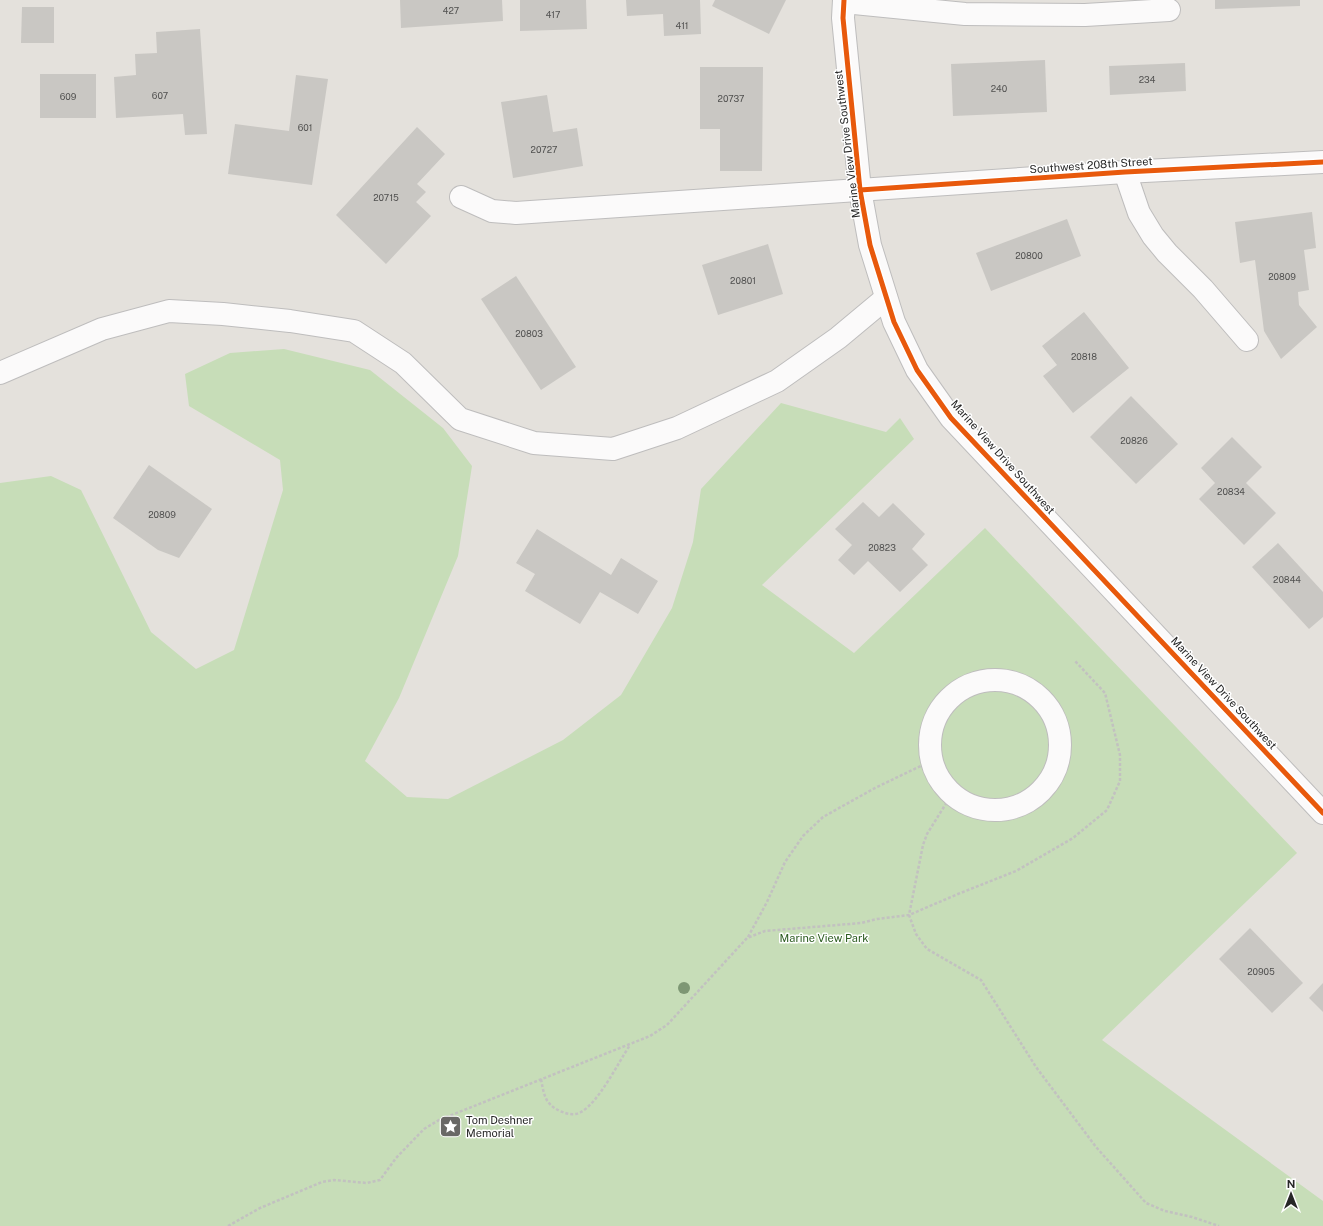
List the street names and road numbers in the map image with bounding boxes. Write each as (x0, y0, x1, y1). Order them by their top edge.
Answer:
street label: Marine View Drive Southwest (832, 69, 862, 219)
street label: Southwest 208th Street (1029, 155, 1153, 175)
street label: Marine View Drive Southwest (949, 398, 1057, 516)
street label: Marine View Drive Southwest (1169, 634, 1279, 752)

